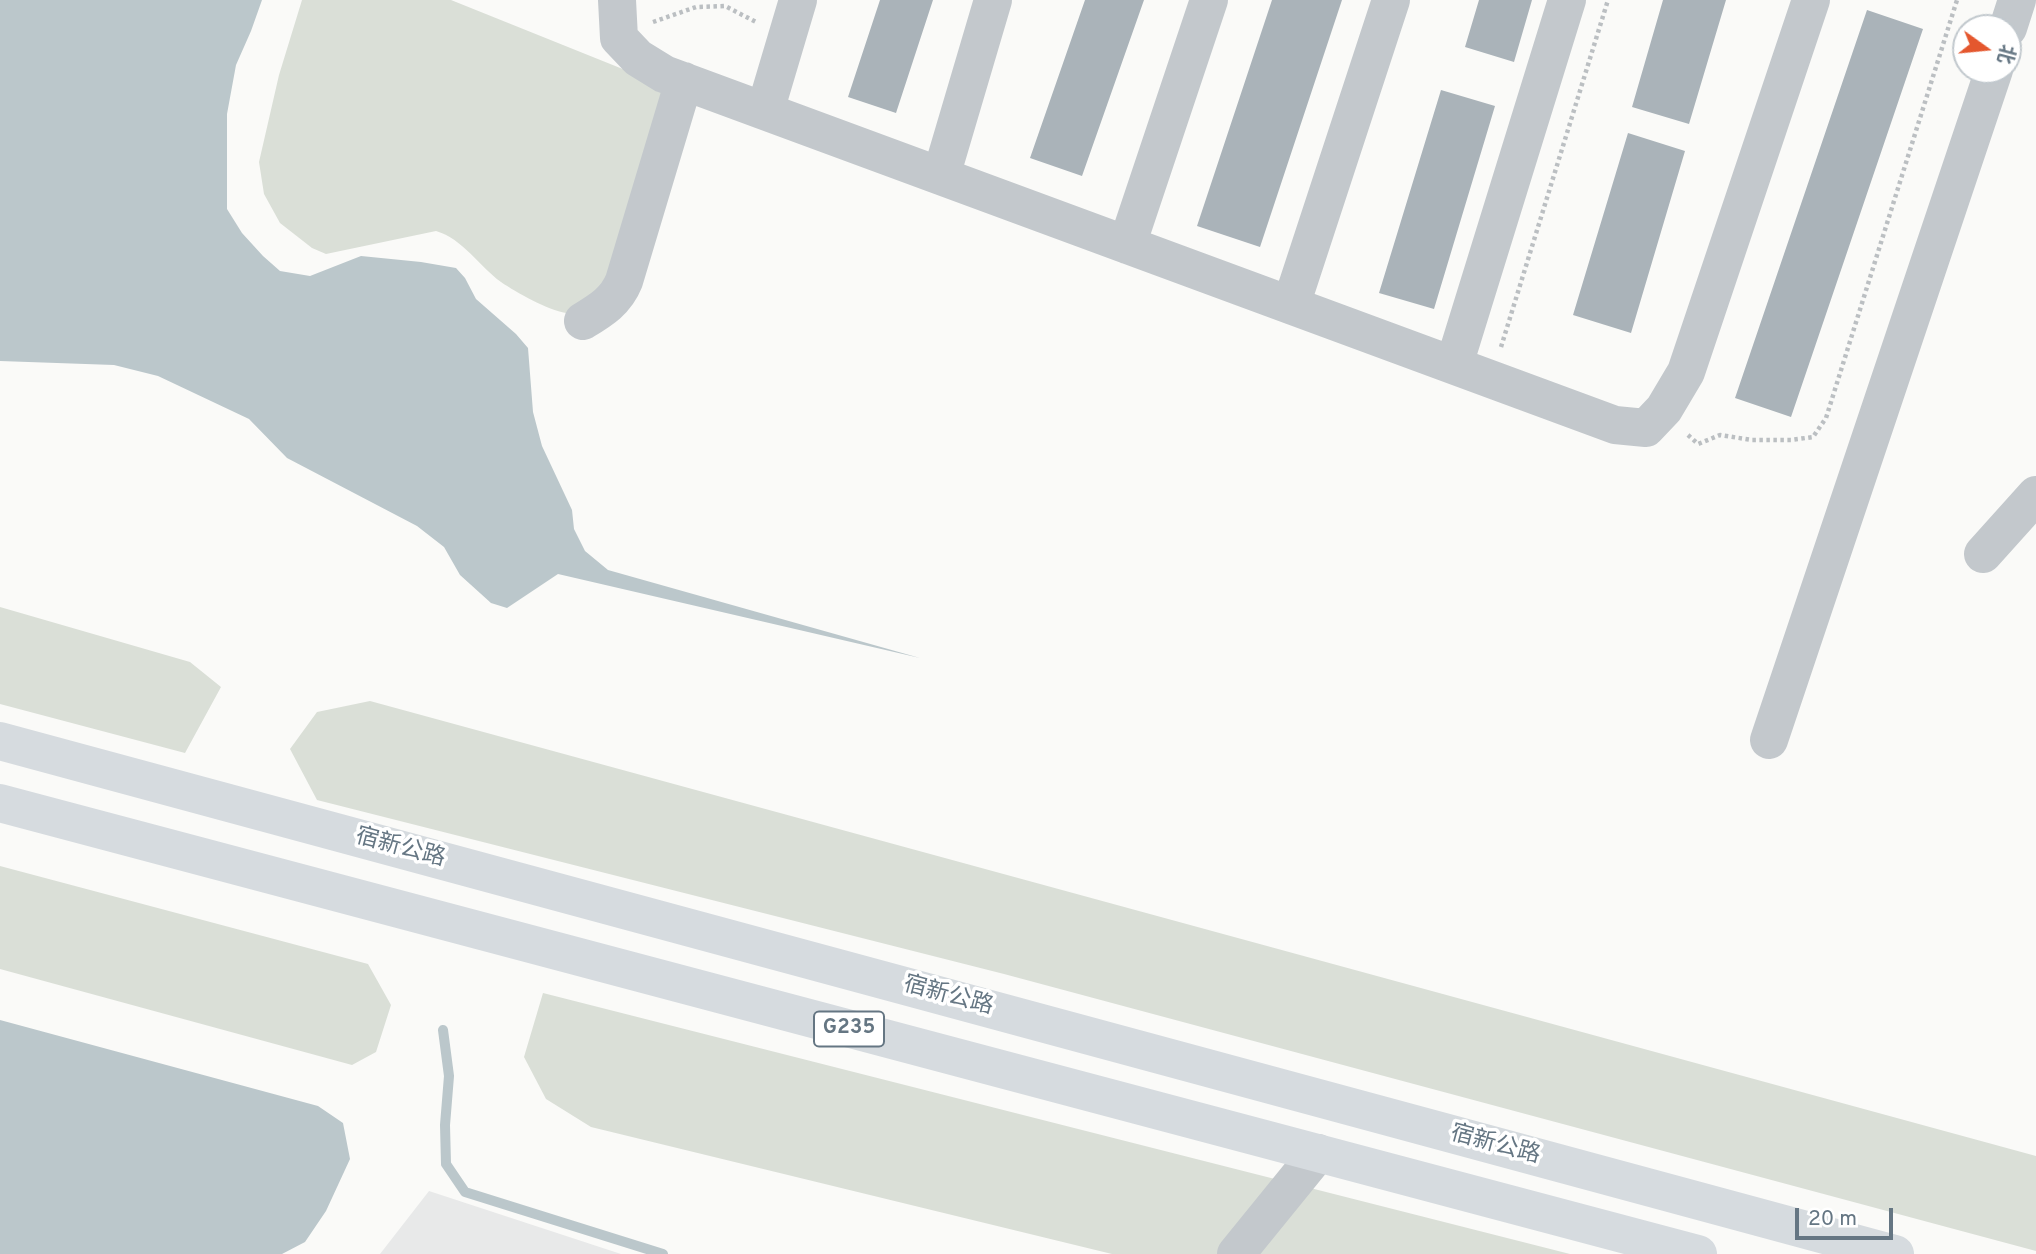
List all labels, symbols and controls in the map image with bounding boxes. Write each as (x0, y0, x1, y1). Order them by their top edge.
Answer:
north arrow (1952, 14, 2022, 84)
text: 北 (1991, 42, 2019, 66)
street label: 宿新公路 (352, 824, 448, 874)
street label: 宿新公路 (900, 972, 996, 1022)
road number: G235 (814, 1012, 884, 1046)
street label: 宿新公路 (1447, 1121, 1543, 1171)
scale bar (1798, 1194, 1896, 1238)
text: 20 m (1808, 1206, 1857, 1233)

